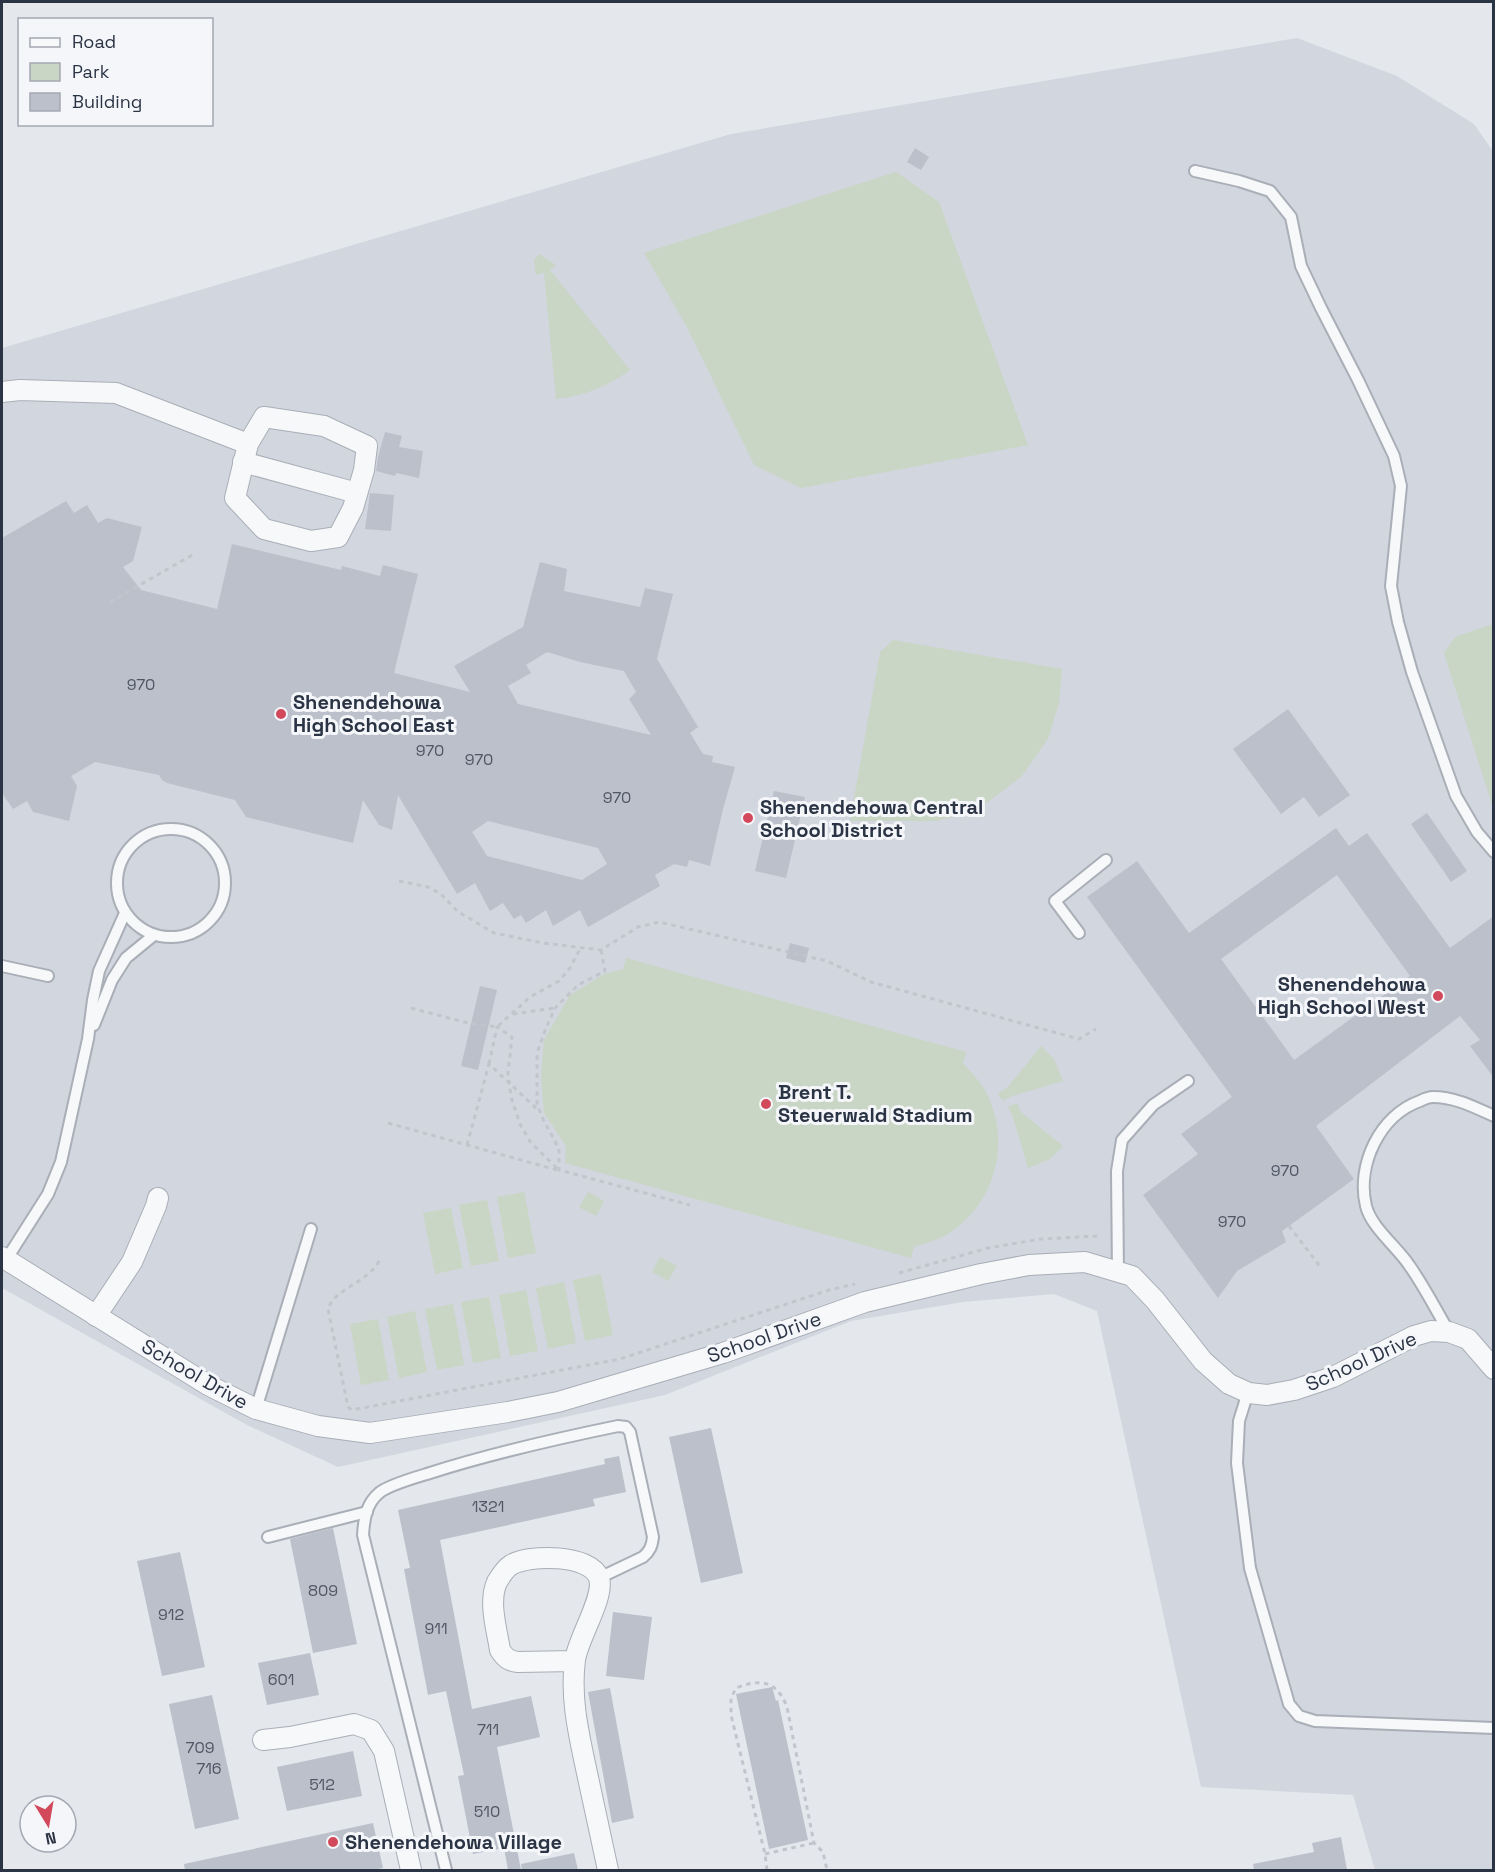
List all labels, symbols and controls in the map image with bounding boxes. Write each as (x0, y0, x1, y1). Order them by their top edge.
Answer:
legend (18, 18, 213, 126)
text: Road (72, 30, 116, 53)
text: Park (72, 60, 110, 83)
text: Building (72, 90, 142, 113)
house number: 970 (127, 674, 155, 695)
place label: Shenendehowa High School East (293, 689, 455, 738)
marker: Shenendehowa High School East (274, 707, 288, 721)
house number: 970 (416, 740, 444, 761)
house number: 970 (465, 749, 493, 770)
house number: 970 (603, 787, 631, 808)
place label: Shenendehowa Central School District (760, 794, 983, 843)
marker: Shenendehowa Central School District (741, 811, 755, 825)
place label: Shenendehowa High School West (1258, 971, 1426, 1020)
marker: Shenendehowa High School West (1431, 989, 1445, 1003)
place label: Brent T. Steuerwald Stadium (778, 1079, 973, 1128)
marker: Brent T. Steuerwald Stadium (759, 1097, 773, 1111)
house number: 970 (1271, 1160, 1299, 1181)
house number: 970 (1218, 1211, 1246, 1232)
street label: School Drive (703, 1305, 825, 1369)
street label: School Drive (1301, 1325, 1421, 1397)
street label: School Drive (137, 1333, 253, 1415)
house number: 1321 (472, 1496, 504, 1517)
house number: 809 (308, 1580, 338, 1601)
house number: 912 (158, 1604, 184, 1625)
house number: 911 (424, 1618, 448, 1639)
house number: 601 (268, 1669, 294, 1690)
house number: 711 (477, 1719, 499, 1740)
house number: 709 (186, 1737, 214, 1758)
house number: 716 (196, 1758, 222, 1779)
house number: 512 (309, 1774, 335, 1795)
north arrow (18, 1794, 78, 1854)
house number: 510 (474, 1801, 500, 1822)
text: N (43, 1827, 58, 1850)
place label: Shenendehowa Village (345, 1829, 562, 1855)
marker: Shenendehowa Village (326, 1835, 340, 1849)

